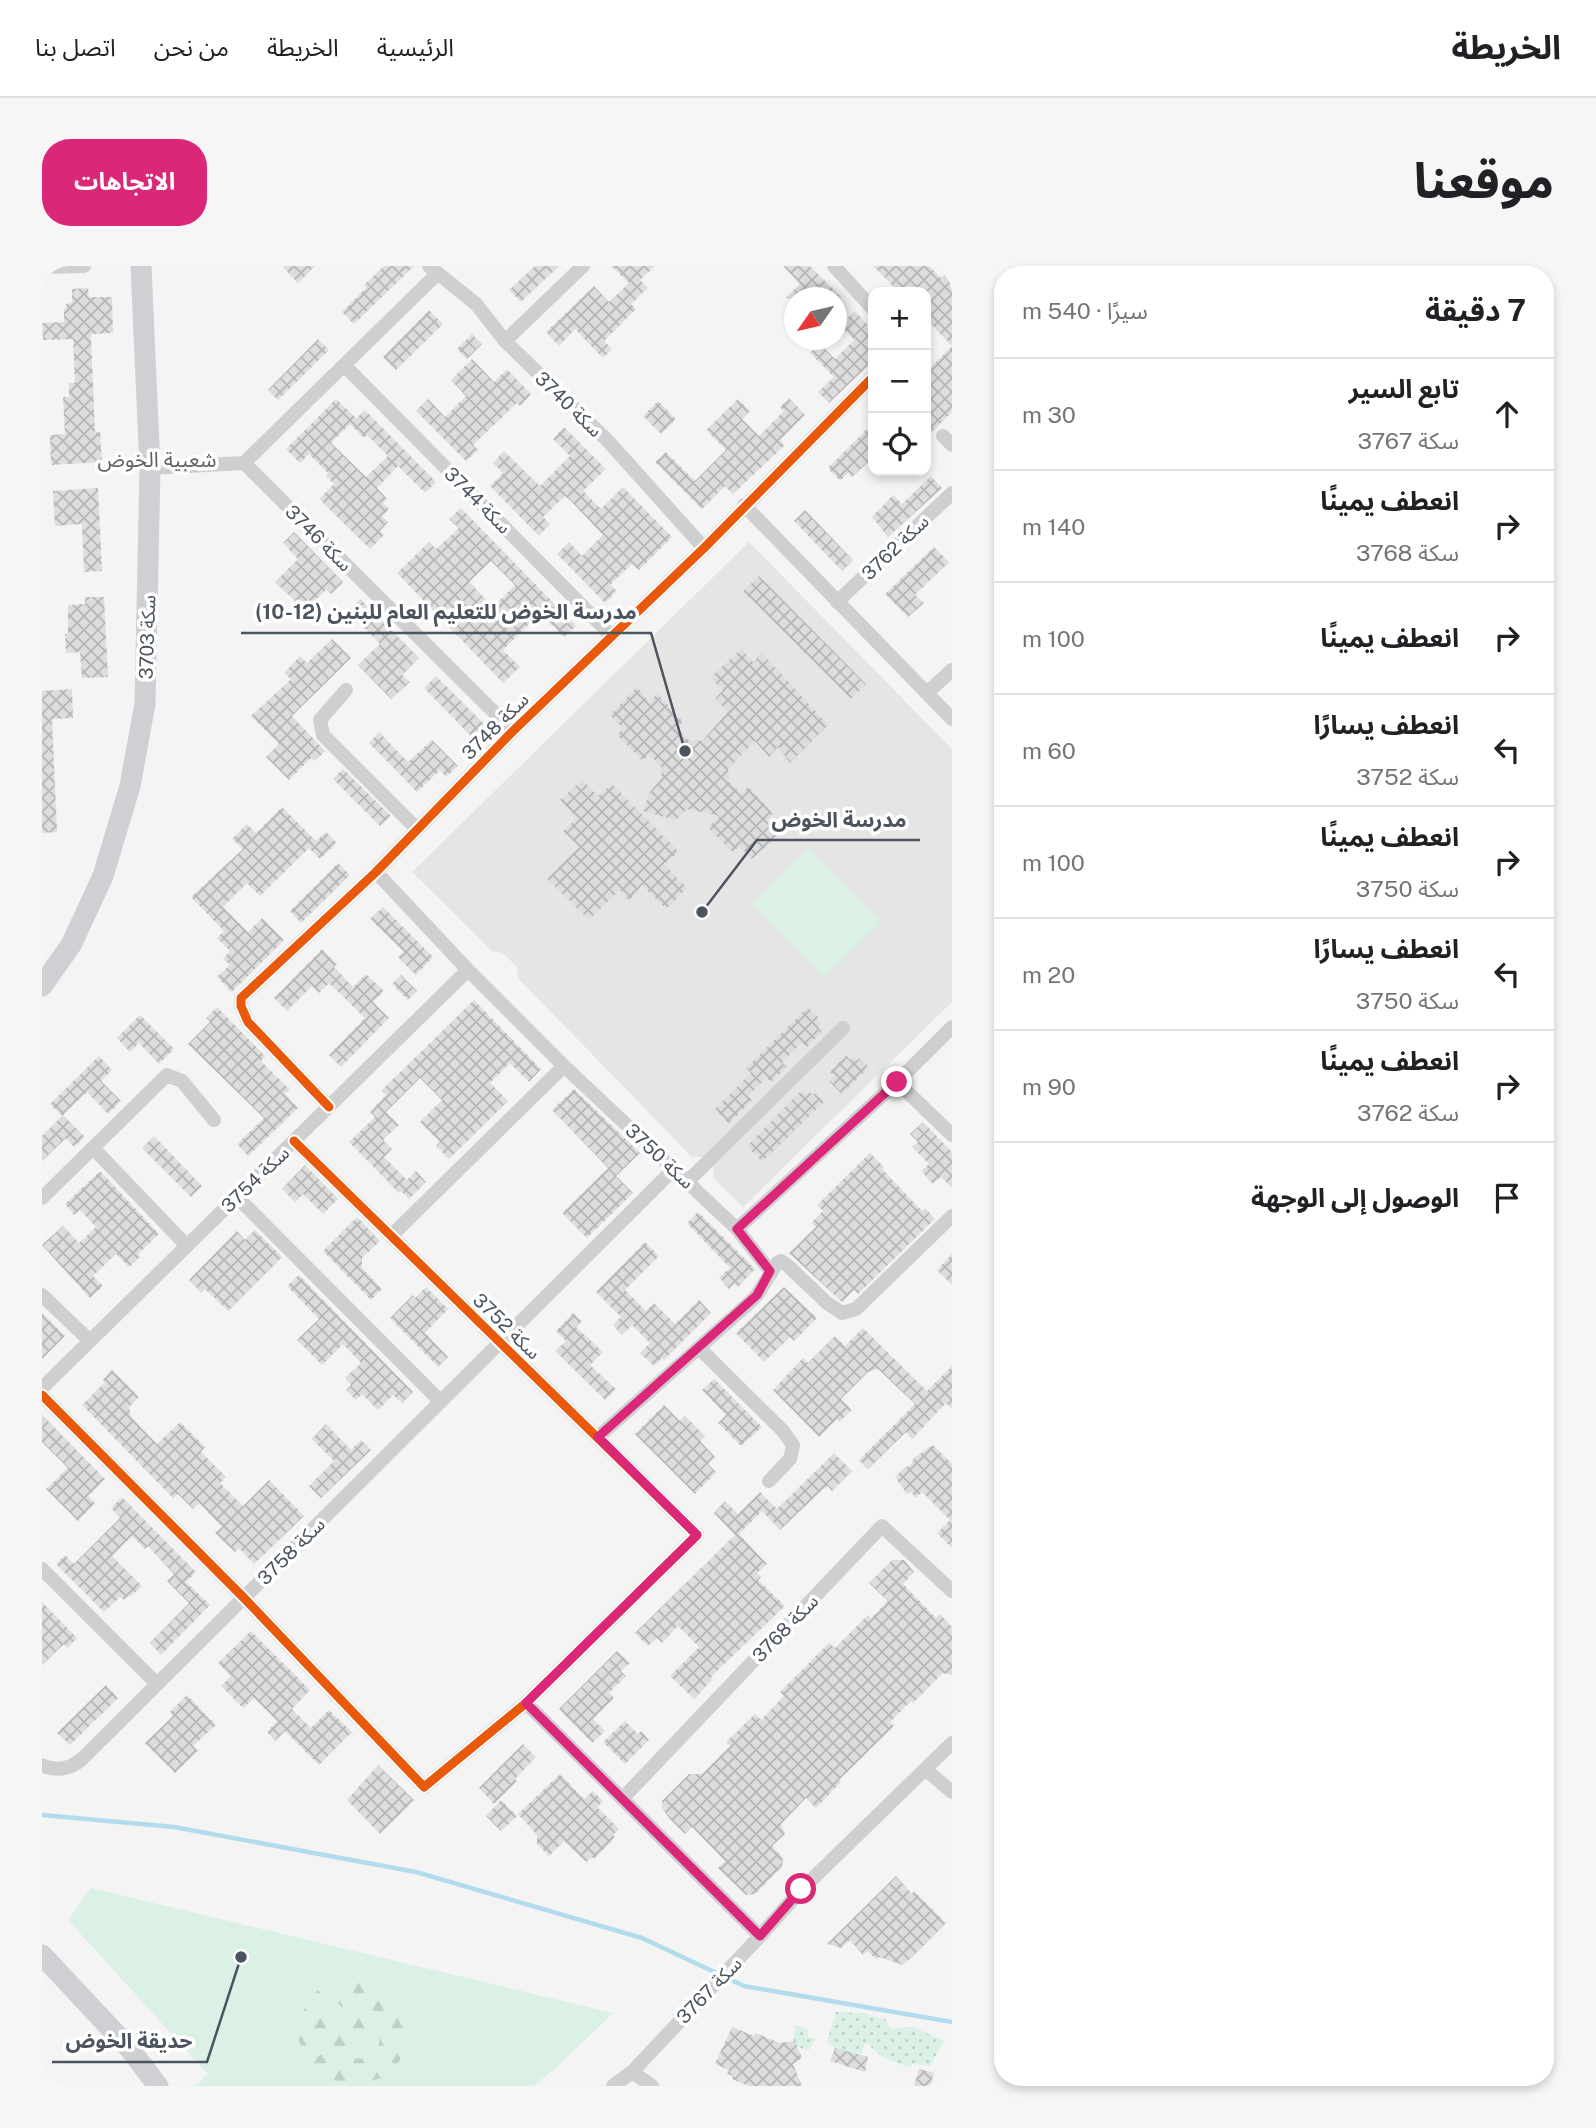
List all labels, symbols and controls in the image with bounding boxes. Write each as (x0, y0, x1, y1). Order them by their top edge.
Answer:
text: الخريطة (1451, 28, 1561, 66)
text: اتصل بنا (35, 33, 116, 61)
text: من نحن (154, 33, 229, 61)
text: الخريطة (267, 33, 339, 61)
text: الرئيسية (377, 33, 454, 61)
button: الاتجاهات (42, 139, 207, 226)
text: موقعنا (1414, 151, 1554, 209)
north arrow (784, 287, 847, 350)
map controls (868, 287, 931, 476)
button: + (868, 287, 931, 350)
text: 7 دقيقة (1425, 292, 1526, 328)
text: سيرًا · 540 m (1022, 297, 1148, 324)
button: − (868, 350, 931, 413)
street label: سكة 3740 (531, 367, 607, 441)
text: تابع السير (1349, 373, 1459, 404)
icon: ahead (1488, 395, 1526, 433)
text: 30 m (1022, 401, 1076, 428)
button: locate (868, 413, 931, 476)
text: سكة 3767 (1357, 427, 1459, 454)
district label: شعبية الخوض (98, 447, 216, 472)
street label: سكة 3744 (440, 462, 516, 538)
text: انعطف يمينًا (1320, 485, 1459, 516)
street label: سكة 3746 (281, 500, 357, 576)
icon: right (1488, 507, 1526, 545)
street label: سكة 3762 (857, 510, 933, 584)
text: 140 m (1022, 513, 1085, 540)
text: سكة 3768 (1356, 539, 1459, 566)
callout: مدرسة الخوض للتعليم العام للبنين (12-10) (241, 591, 651, 633)
street label: سكة 3703 (135, 594, 159, 680)
text: مدرسة الخوض للتعليم العام للبنين (12-10) (255, 599, 637, 628)
icon: right (1488, 619, 1526, 657)
text: انعطف يمينًا (1320, 622, 1459, 653)
text: 100 m (1022, 625, 1085, 652)
street label: سكة 3748 (457, 688, 533, 764)
text: انعطف يسارًا (1313, 709, 1459, 740)
icon: left (1488, 731, 1526, 769)
text: 60 m (1022, 737, 1076, 764)
text: سكة 3752 (1356, 763, 1459, 790)
callout: مدرسة الخوض (757, 798, 920, 840)
text: مدرسة الخوض (771, 807, 907, 832)
text: انعطف يمينًا (1320, 821, 1459, 852)
icon: right (1488, 843, 1526, 881)
text: 100 m (1022, 849, 1085, 876)
text: سكة 3750 (1356, 875, 1459, 902)
text: انعطف يسارًا (1313, 933, 1459, 964)
icon: left (1488, 955, 1526, 993)
text: 20 m (1022, 961, 1075, 988)
text: سكة 3750 (1356, 987, 1459, 1014)
text: انعطف يمينًا (1320, 1045, 1459, 1076)
route end (881, 1066, 912, 1097)
icon: right (1488, 1067, 1526, 1105)
text: 90 m (1022, 1073, 1076, 1100)
text: سكة 3762 (1357, 1099, 1459, 1126)
street label: سكة 3750 (621, 1119, 699, 1193)
street label: سكة 3754 (217, 1141, 293, 1217)
icon: arrive (1488, 1179, 1526, 1217)
text: الوصول إلى الوجهة (1251, 1182, 1459, 1213)
street label: سكة 3752 (469, 1289, 545, 1363)
street label: سكة 3758 (253, 1513, 329, 1589)
street label: سكة 3768 (748, 1590, 822, 1666)
route start (785, 1873, 816, 1904)
street label: سكة 3767 (672, 1952, 746, 2028)
callout: حديقة الخوض (52, 2020, 207, 2062)
text: حديقة الخوض (66, 2028, 192, 2053)

